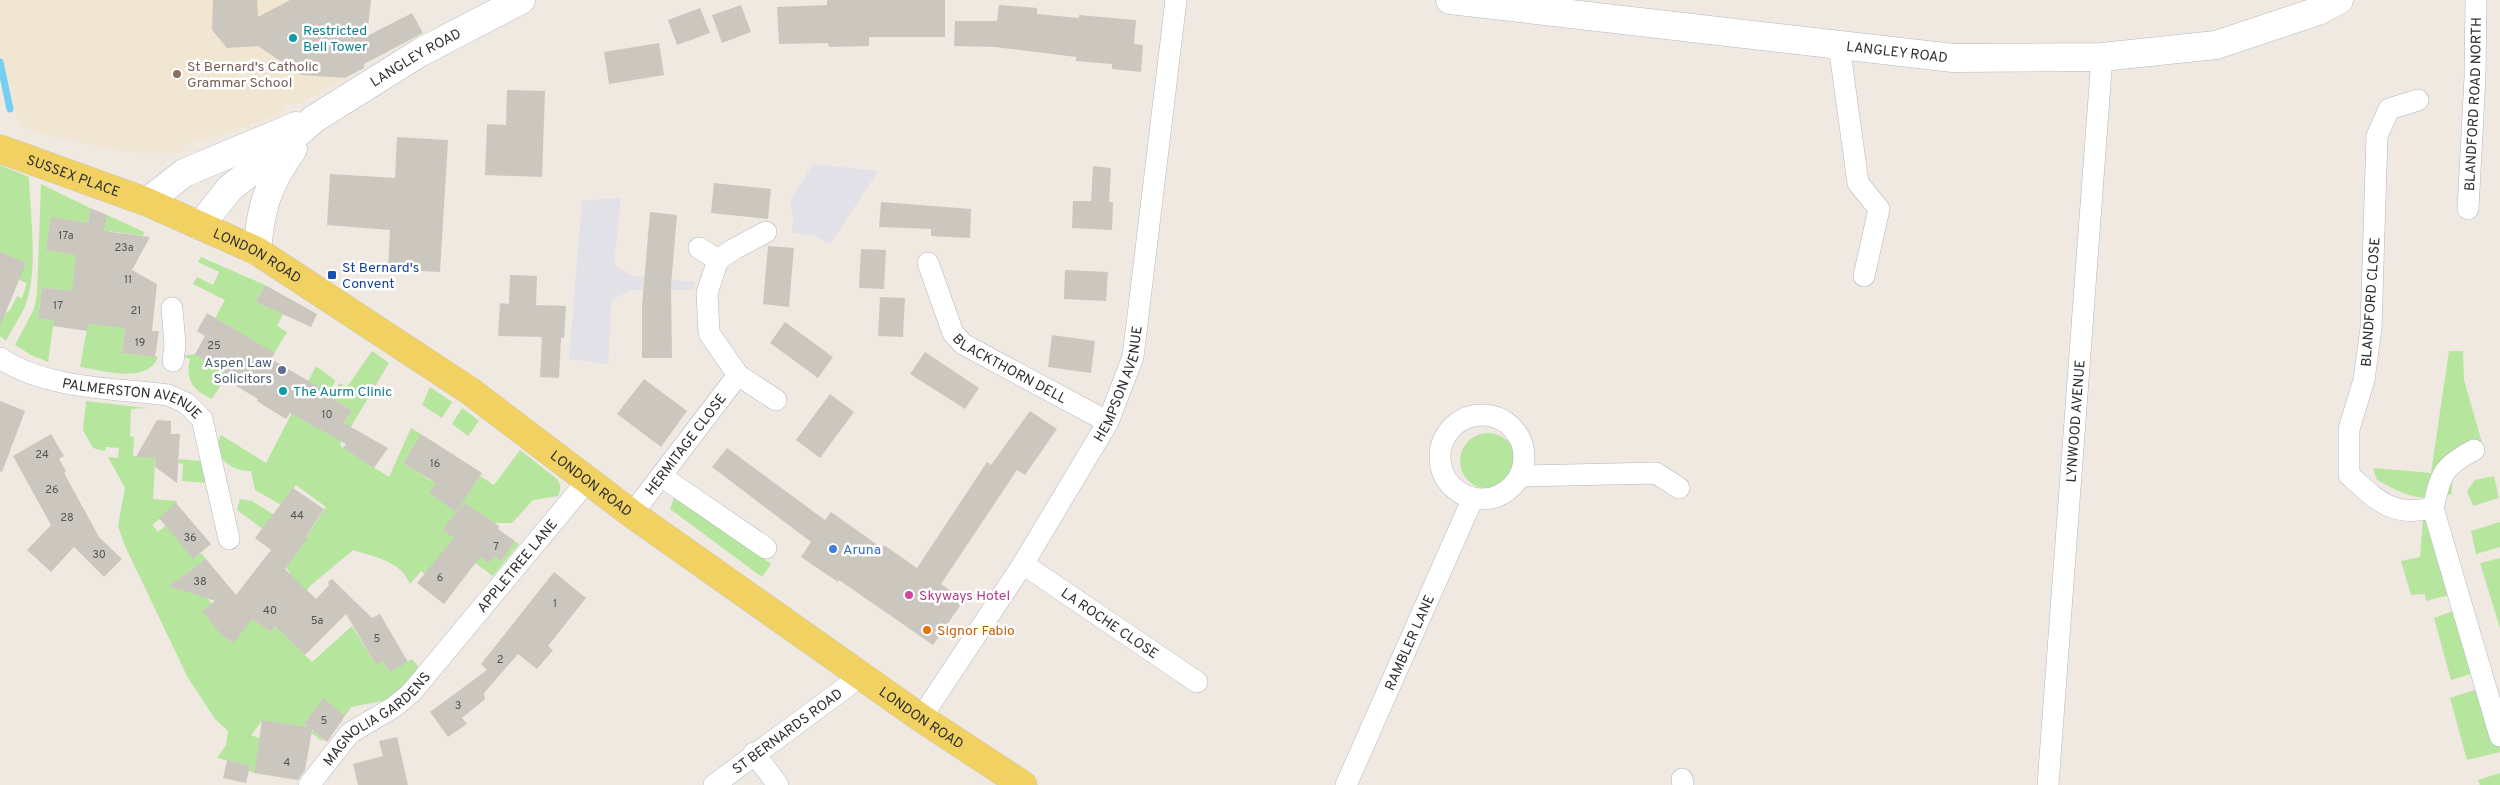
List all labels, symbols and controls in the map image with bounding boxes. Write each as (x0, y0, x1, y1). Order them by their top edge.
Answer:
street label: BLANDFORD ROAD NORTH (2462, 17, 2486, 192)
place label: Restricted Bell Tower (303, 23, 368, 56)
street label: LANGLEY ROAD (368, 26, 464, 92)
marker: Restricted Bell Tower (287, 32, 299, 44)
street label: LANGLEY ROAD (1845, 39, 1949, 67)
place label: St Bernard's Catholic Grammar School (187, 59, 319, 92)
marker: St Bernard's Catholic Grammar School (171, 68, 183, 80)
street label: SUSSEX PLACE (24, 152, 122, 202)
street label: LONDON ROAD (210, 226, 304, 288)
house number: 17a (58, 229, 74, 243)
street label: BLANDFORD CLOSE (2358, 237, 2384, 367)
house number: 23a (114, 241, 134, 255)
place label: St Bernard's Convent (342, 260, 419, 293)
marker: St Bernard's Convent (326, 269, 338, 281)
house number: 11 (124, 273, 132, 287)
house number: 17 (53, 299, 63, 313)
house number: 21 (131, 304, 141, 318)
street label: HEMPSON AVENUE (1091, 325, 1147, 446)
street label: BLACKTHORN DELL (948, 331, 1069, 408)
house number: 19 (135, 336, 145, 350)
house number: 25 (207, 339, 221, 353)
place label: Aspen Law Solicitors (204, 355, 272, 388)
street label: LYNWOOD AVENUE (2063, 359, 2090, 483)
marker: Aspen Law Solicitors (276, 364, 288, 376)
street label: PALMERSTON AVENUE (61, 375, 204, 424)
place label: The Aurm Clinic (293, 384, 392, 401)
marker: The Aurm Clinic (277, 385, 289, 397)
street label: HERMITAGE CLOSE (642, 391, 731, 499)
house number: 10 (321, 408, 333, 422)
house number: 24 (35, 448, 49, 462)
street label: LONDON ROAD (546, 448, 635, 521)
house number: 16 (430, 457, 440, 471)
house number: 26 (45, 483, 59, 497)
house number: 44 (290, 509, 304, 523)
house number: 28 (60, 511, 74, 525)
street label: APPLETREE LANE (474, 516, 562, 617)
house number: 36 (183, 531, 197, 545)
house number: 7 (493, 540, 499, 554)
place label: Aruna (843, 542, 881, 559)
marker: Aruna (827, 543, 839, 555)
house number: 30 (92, 548, 106, 562)
house number: 6 (437, 571, 443, 585)
house number: 38 (193, 575, 207, 589)
street label: LA ROCHE CLOSE (1057, 585, 1161, 663)
place label: Skyways Hotel (919, 588, 1010, 605)
marker: Skyways Hotel (903, 589, 915, 601)
street label: RAMBLER LANE (1382, 592, 1439, 693)
house number: 1 (553, 597, 557, 611)
house number: 40 (263, 604, 277, 618)
house number: 5a (311, 614, 324, 628)
place label: Signor Fabio (937, 623, 1015, 640)
marker: Signor Fabio (921, 624, 933, 636)
house number: 5 (374, 632, 381, 646)
house number: 2 (497, 653, 503, 667)
street label: MAGNOLIA GARDENS (320, 669, 435, 770)
street label: LONDON ROAD (875, 684, 966, 754)
street label: ST BERNARDS ROAD (730, 686, 846, 778)
house number: 3 (455, 699, 461, 713)
house number: 5 (321, 714, 328, 728)
house number: 4 (284, 756, 291, 770)

